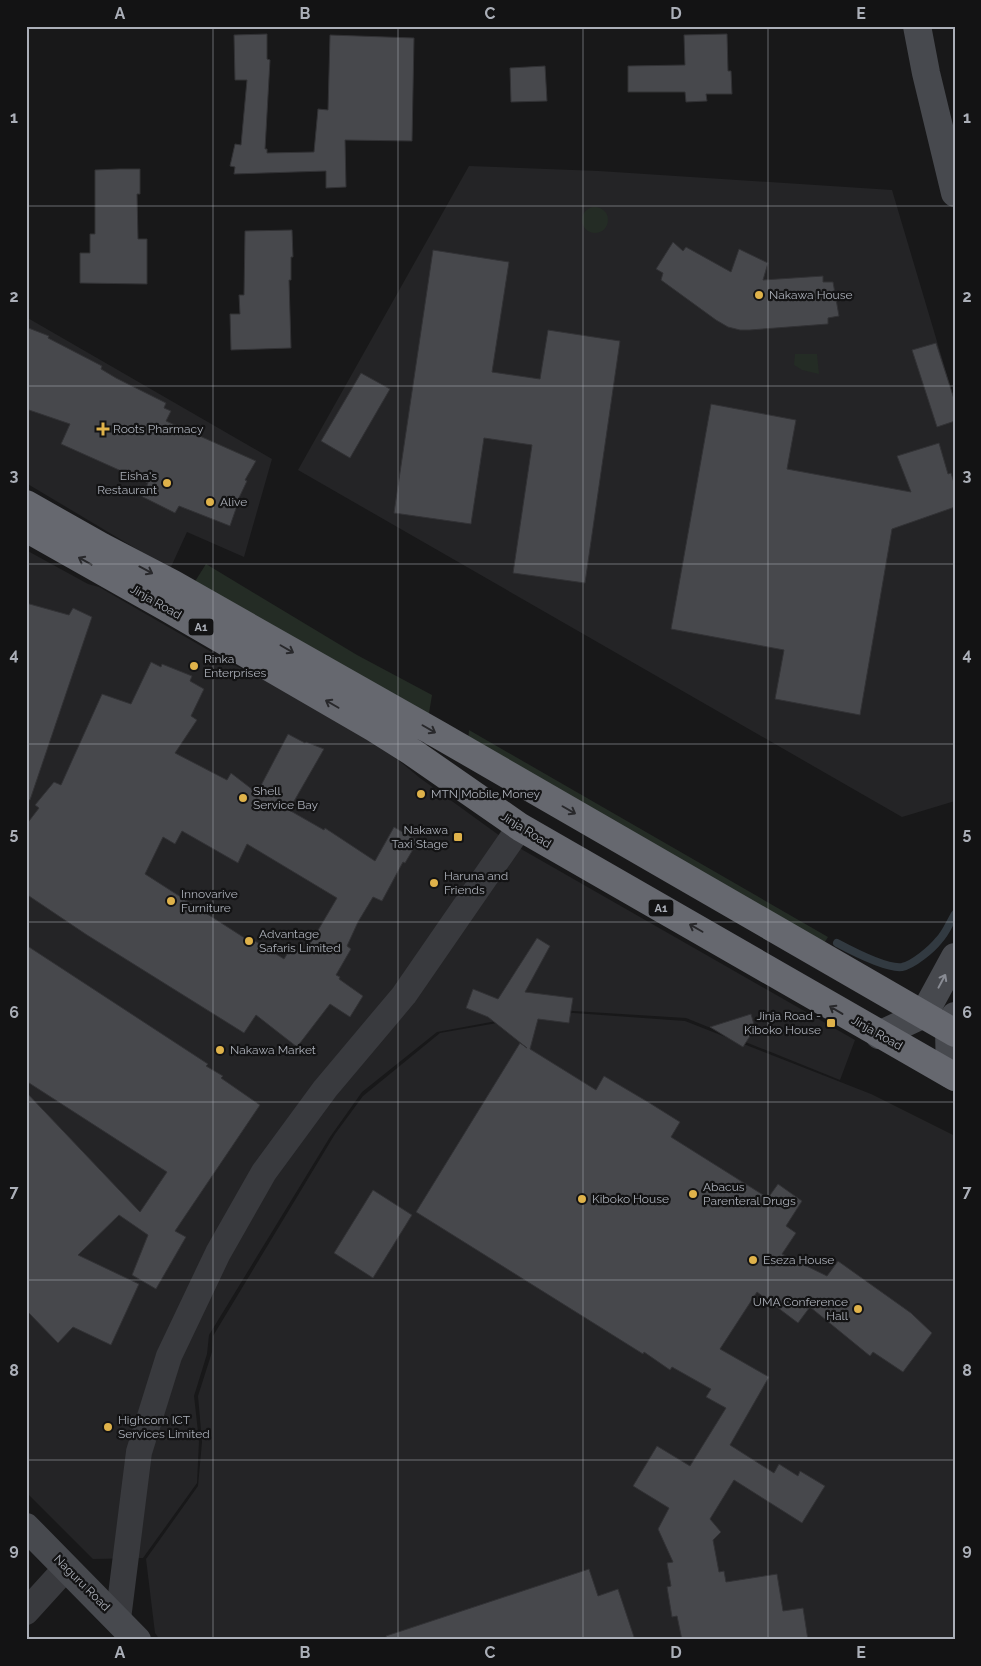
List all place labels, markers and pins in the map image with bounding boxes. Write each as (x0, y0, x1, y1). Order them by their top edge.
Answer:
place label: Nakawa House (769, 288, 853, 302)
marker: Nakawa House (753, 289, 765, 301)
place label: Roots Pharmacy (113, 422, 204, 436)
marker: Roots Pharmacy (97, 423, 109, 435)
place label: Eisha's Restaurant (97, 469, 157, 497)
marker: Eisha's Restaurant (161, 477, 173, 489)
place label: Alive (220, 495, 247, 509)
marker: Alive (204, 496, 216, 508)
place label: Rinka Enterprises (204, 652, 266, 680)
marker: Rinka Enterprises (188, 660, 200, 672)
place label: Shell Service Bay (253, 784, 319, 812)
place label: MTN Mobile Money (431, 787, 541, 801)
marker: MTN Mobile Money (415, 788, 427, 800)
marker: Shell Service Bay (237, 792, 249, 804)
place label: Nakawa Taxi Stage (391, 823, 448, 851)
marker: Nakawa Taxi Stage (452, 831, 464, 843)
place label: Haruna and Friends (444, 869, 508, 897)
marker: Haruna and Friends (428, 877, 440, 889)
place label: Innovarive Furniture (181, 887, 238, 915)
marker: Innovarive Furniture (165, 895, 177, 907)
place label: Advantage Safaris Limited (259, 927, 341, 955)
marker: Advantage Safaris Limited (243, 935, 255, 947)
place label: Jinja Road - Kiboko House (744, 1009, 821, 1037)
marker: Jinja Road - Kiboko House (825, 1017, 837, 1029)
place label: Nakawa Market (230, 1043, 316, 1057)
marker: Nakawa Market (214, 1044, 226, 1056)
place label: Abacus Parenteral Drugs (703, 1180, 796, 1208)
marker: Abacus Parenteral Drugs (687, 1188, 699, 1200)
place label: Kiboko House (592, 1192, 669, 1206)
marker: Kiboko House (576, 1193, 588, 1205)
place label: Eseza House (763, 1253, 834, 1267)
marker: Eseza House (747, 1254, 759, 1266)
place label: UMA Conference Hall (753, 1295, 849, 1323)
marker: UMA Conference Hall (852, 1303, 864, 1315)
place label: Highcom ICT Services Limited (118, 1413, 210, 1441)
marker: Highcom ICT Services Limited (102, 1421, 114, 1433)

